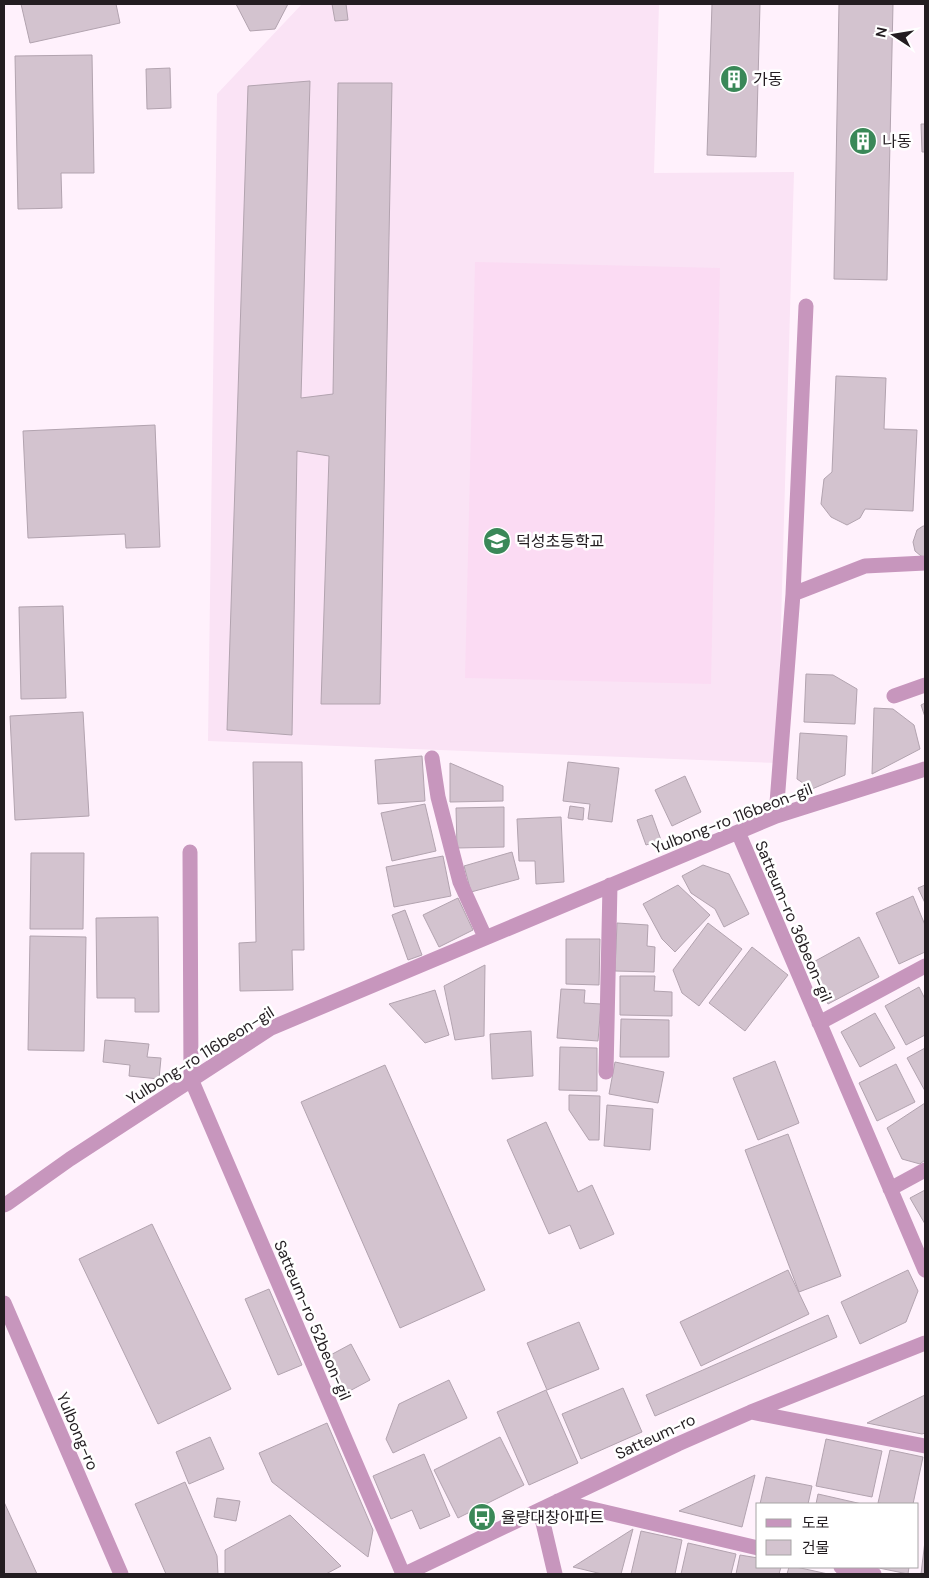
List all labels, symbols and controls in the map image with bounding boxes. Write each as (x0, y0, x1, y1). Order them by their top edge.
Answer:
north arrow (869, 10, 919, 60)
text: N (871, 25, 891, 39)
building icon: 가동 (719, 64, 749, 94)
place label: 가동 (753, 69, 783, 90)
building icon: 나동 (848, 126, 878, 156)
place label: 나동 (882, 131, 912, 152)
school or university icon: 덕성초등학교 (482, 526, 512, 556)
place label: 덕성초등학교 (516, 531, 604, 552)
street label: Yulbong-ro 116beon-gil (649, 778, 815, 859)
street label: Satteum-ro 36beon-gil (750, 838, 837, 1005)
street label: Yulbong-ro 116beon-gil (123, 1001, 278, 1109)
street label: Satteum-ro 52beon-gil (269, 1237, 356, 1404)
street label: Yulbong-ro (52, 1389, 103, 1473)
street label: Satteum-ro (612, 1409, 699, 1464)
bus stop icon: 율량대창아파트 (467, 1502, 497, 1532)
legend (756, 1503, 919, 1568)
place label: 율량대창아파트 (501, 1507, 604, 1528)
text: 도로 (802, 1513, 830, 1533)
text: 건물 (802, 1538, 830, 1558)

